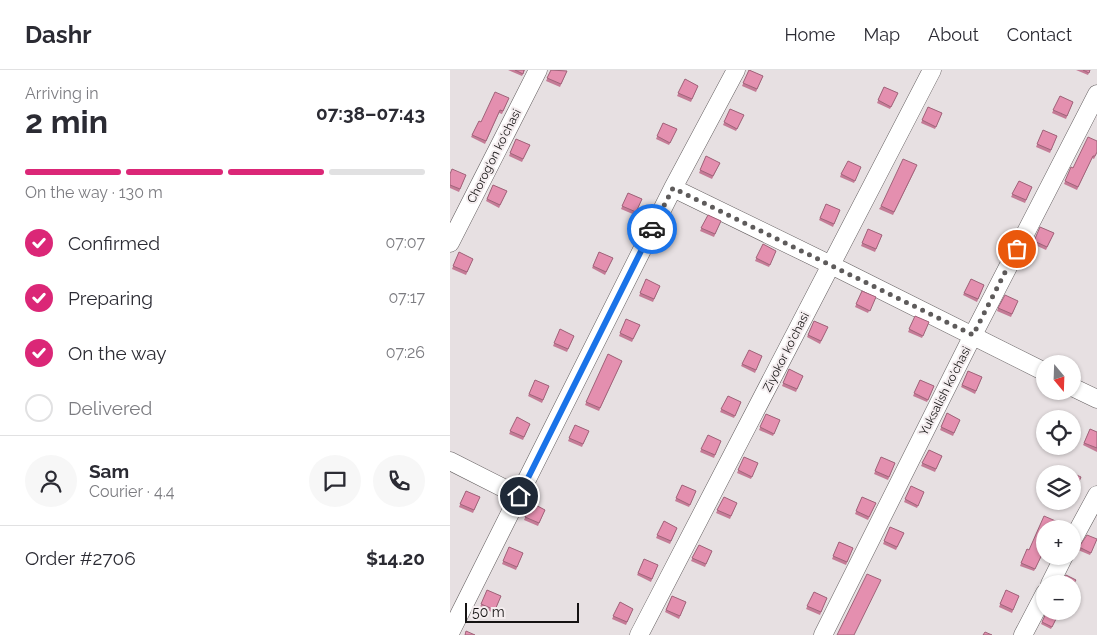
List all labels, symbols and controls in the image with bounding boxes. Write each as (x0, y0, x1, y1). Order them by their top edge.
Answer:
text: Dashr (25, 20, 91, 49)
text: Home (784, 24, 835, 45)
text: Map (863, 24, 900, 45)
text: About (928, 24, 979, 45)
text: Contact (1007, 24, 1072, 45)
text: Arriving in (25, 84, 99, 103)
text: 07:38–07:43 (316, 102, 425, 124)
text: 2 min (25, 103, 108, 140)
street label: Chorog'on ko'chasi (464, 107, 524, 205)
text: On the way · 130 m (25, 183, 163, 202)
courier (627, 204, 677, 254)
icon: car (638, 215, 666, 243)
pin (996, 228, 1038, 270)
icon: check (25, 229, 53, 257)
text: Confirmed (68, 232, 160, 254)
text: 07:07 (386, 233, 425, 252)
icon: bag (1003, 235, 1031, 263)
icon: check (25, 284, 53, 312)
text: Preparing (68, 287, 153, 309)
text: 07:17 (388, 288, 425, 307)
street label: Ziyokor ko'chasi (760, 310, 812, 394)
icon: check (25, 339, 53, 367)
text: On the way (68, 342, 167, 364)
text: 07:26 (386, 343, 425, 362)
street label: Yuksalish ko'chasi (916, 344, 974, 438)
north arrow (1036, 355, 1081, 400)
map controls (1036, 355, 1081, 620)
text: Delivered (68, 397, 152, 419)
button: locate (1036, 410, 1081, 455)
button: person (25, 455, 77, 507)
button: chat (309, 455, 361, 507)
button: phone (373, 455, 425, 507)
text: Sam (89, 460, 129, 482)
button: layers (1036, 465, 1081, 510)
pin (498, 475, 540, 517)
text: Courier · 4.4 (89, 482, 174, 501)
icon: home (505, 482, 533, 510)
button: + (1036, 520, 1081, 565)
text: Order #2706 (25, 547, 136, 569)
text: $14.20 (366, 547, 425, 569)
button: − (1036, 575, 1081, 620)
scale bar (465, 600, 579, 623)
text: 50 m (472, 604, 505, 620)

